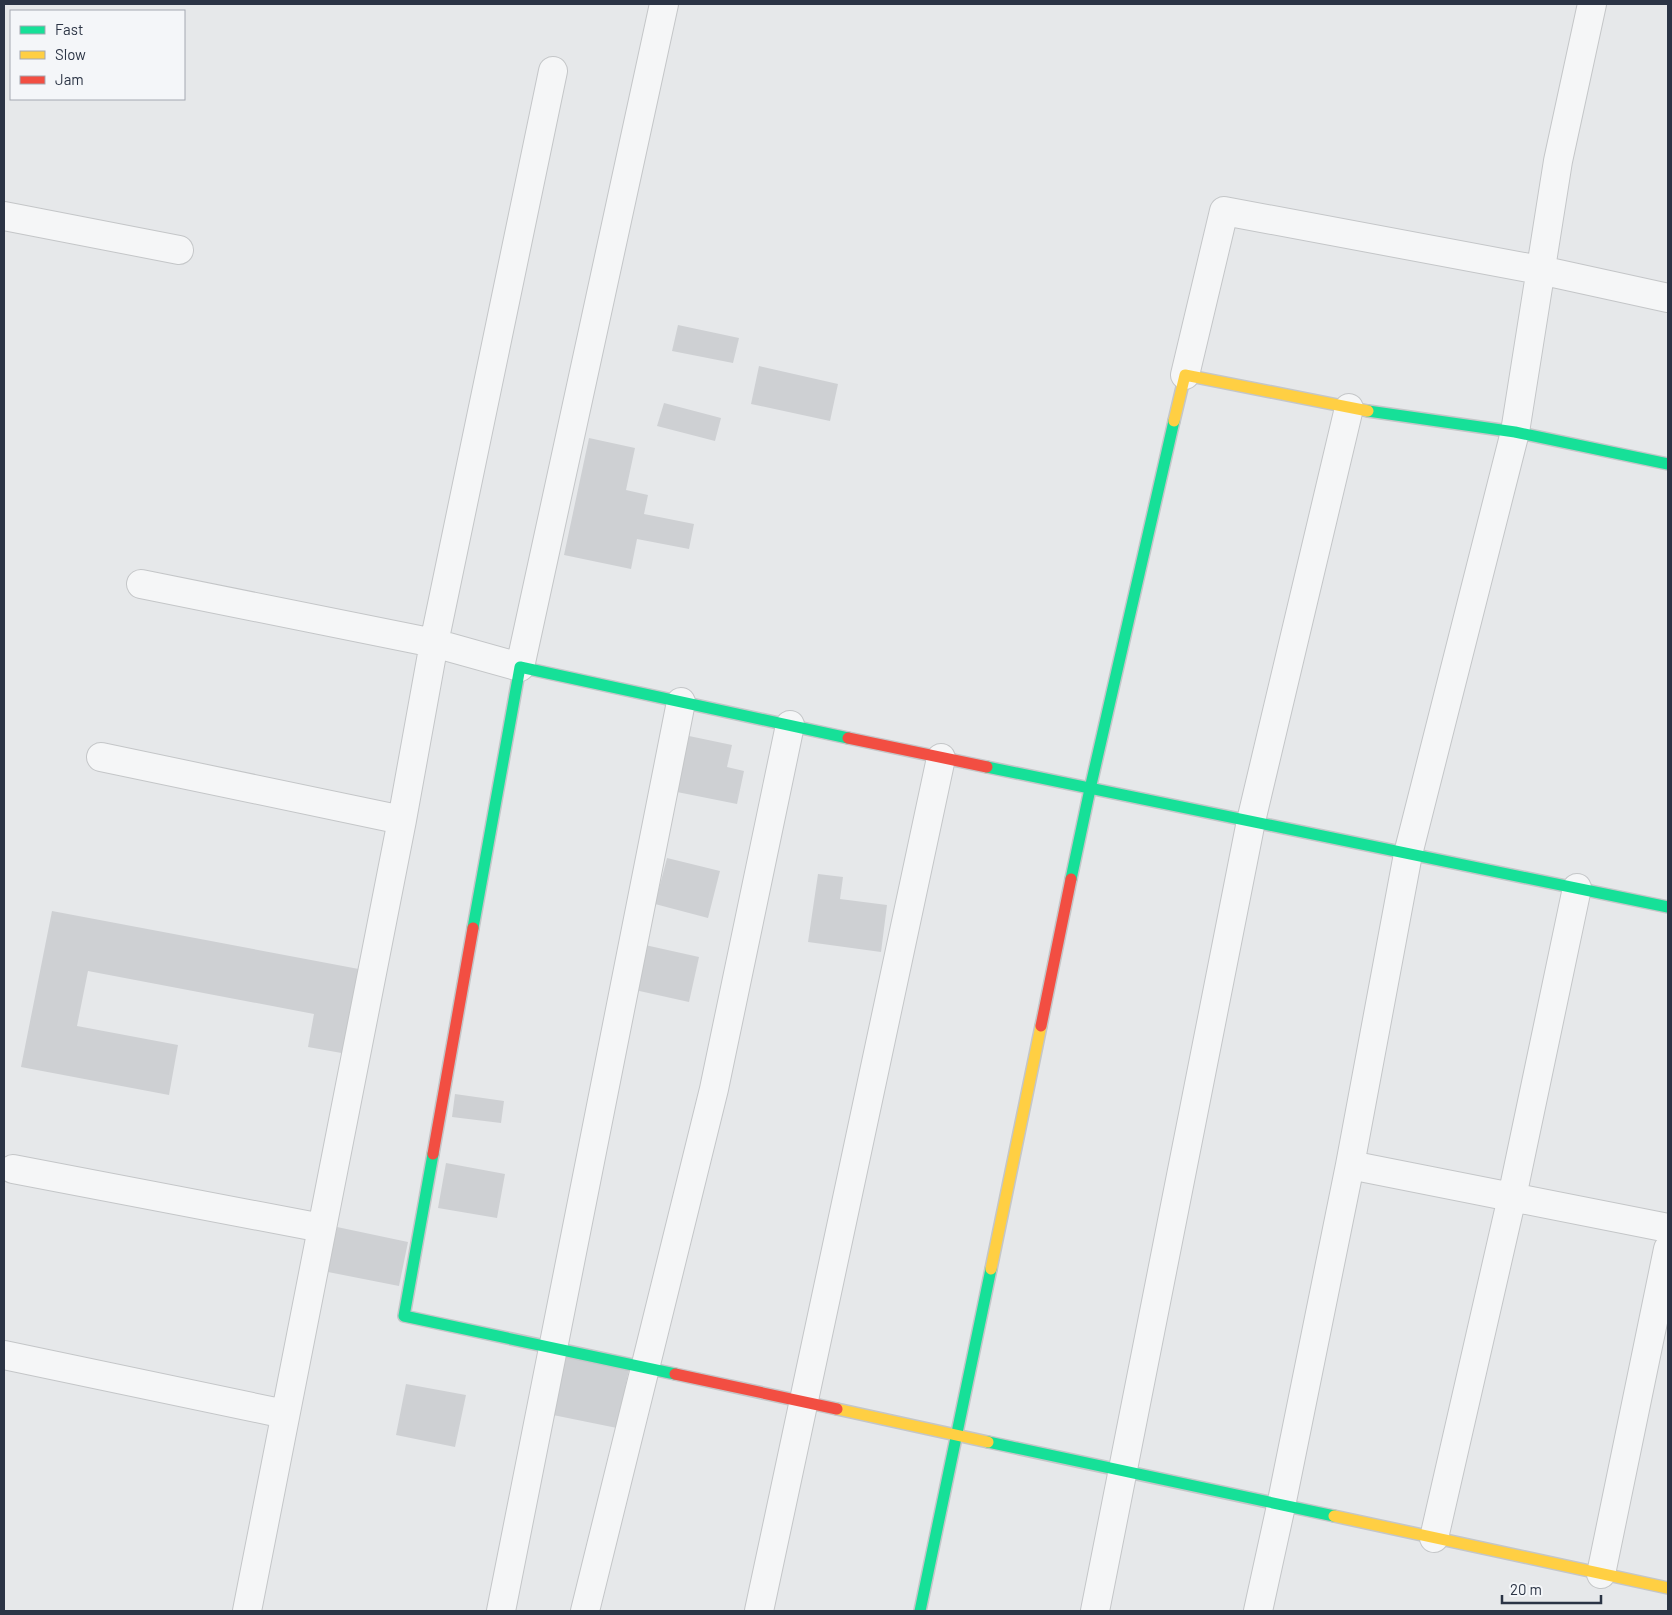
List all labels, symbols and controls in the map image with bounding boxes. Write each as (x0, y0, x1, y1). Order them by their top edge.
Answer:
legend (10, 10, 185, 100)
text: Fast (55, 20, 83, 38)
text: Slow (55, 45, 86, 63)
text: Jam (55, 70, 84, 88)
scale bar (1502, 1572, 1601, 1604)
text: 20 m (1510, 1580, 1542, 1598)

